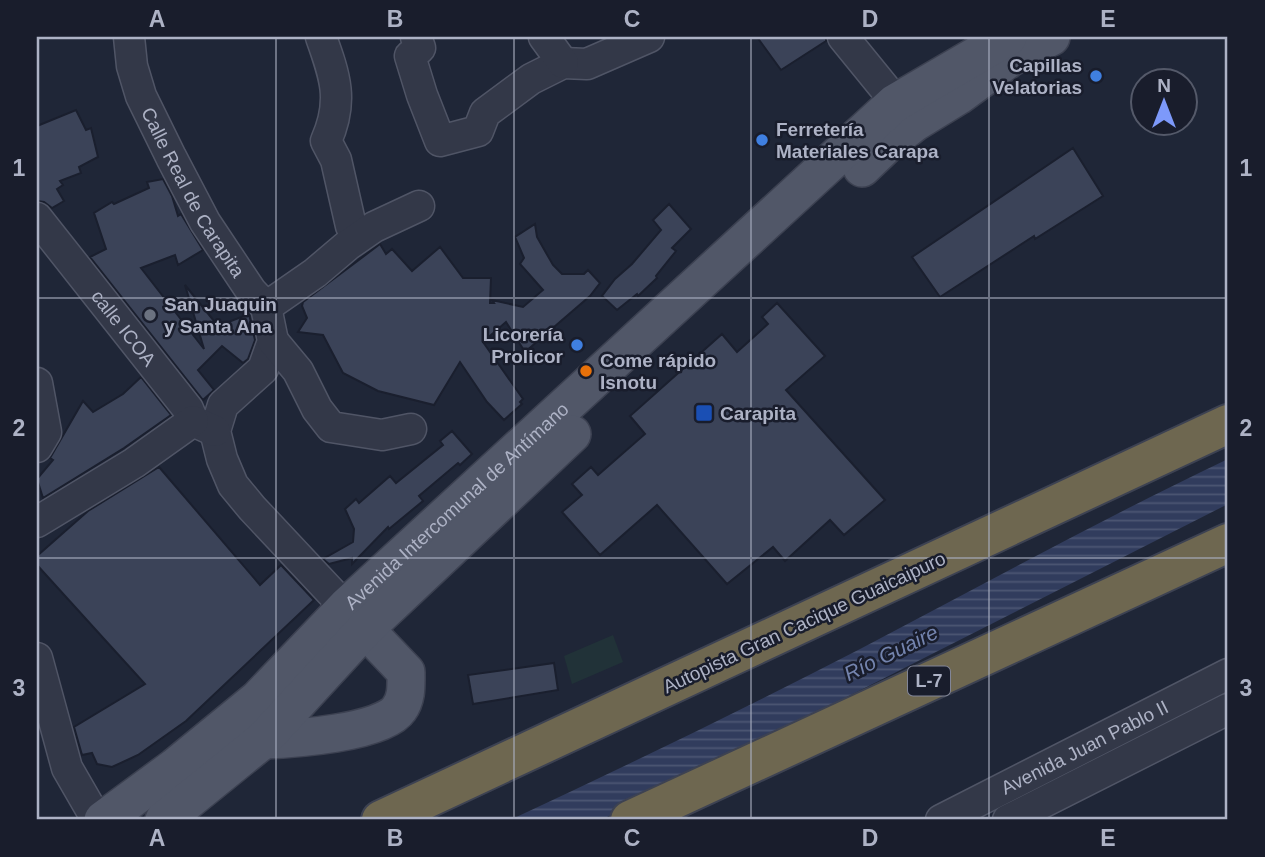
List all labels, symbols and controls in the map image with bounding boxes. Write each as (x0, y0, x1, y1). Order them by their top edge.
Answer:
text: A (149, 6, 165, 32)
text: B (387, 6, 403, 32)
text: C (624, 6, 640, 32)
text: D (862, 6, 878, 32)
text: E (1100, 6, 1116, 32)
place label: Capillas Velatorias (992, 55, 1082, 98)
north arrow (1128, 66, 1198, 136)
marker: Capillas Velatorias (1088, 68, 1104, 84)
text: N (1157, 75, 1171, 96)
street label: Calle Real de Carapita (137, 104, 249, 282)
place label: Ferretería Materiales Carapa (776, 119, 939, 162)
marker: Ferretería Materiales Carapa (754, 132, 770, 148)
text: 1 (13, 155, 26, 181)
text: 1 (1240, 155, 1253, 181)
street label: calle ICOA (87, 286, 160, 371)
place label: San Juaquin y Santa Ana (164, 294, 277, 337)
marker: San Juaquin y Santa Ana (142, 307, 158, 323)
place label: Licorería Prolicor (483, 324, 564, 367)
marker: Licorería Prolicor (569, 337, 585, 353)
place label: Come rápido Isnotu (600, 350, 716, 393)
marker: Come rápido Isnotu (578, 363, 594, 379)
street label: Avenida Intercomunal de Antímano (341, 398, 573, 614)
marker: Carapita (694, 403, 714, 423)
place label: Carapita (720, 403, 796, 424)
text: 2 (13, 415, 25, 441)
text: 2 (1240, 415, 1252, 441)
street label: Autopista Gran Cacique Guaicaipuro (660, 548, 949, 697)
water label: Río Guaire (840, 620, 941, 685)
road number: L-7 (908, 666, 950, 696)
text: 3 (13, 675, 25, 701)
text: 3 (1240, 675, 1252, 701)
street label: Avenida Juan Pablo II (998, 696, 1172, 799)
text: A (149, 825, 165, 851)
text: B (387, 825, 403, 851)
text: C (624, 825, 640, 851)
text: D (862, 825, 878, 851)
text: E (1100, 825, 1116, 851)

